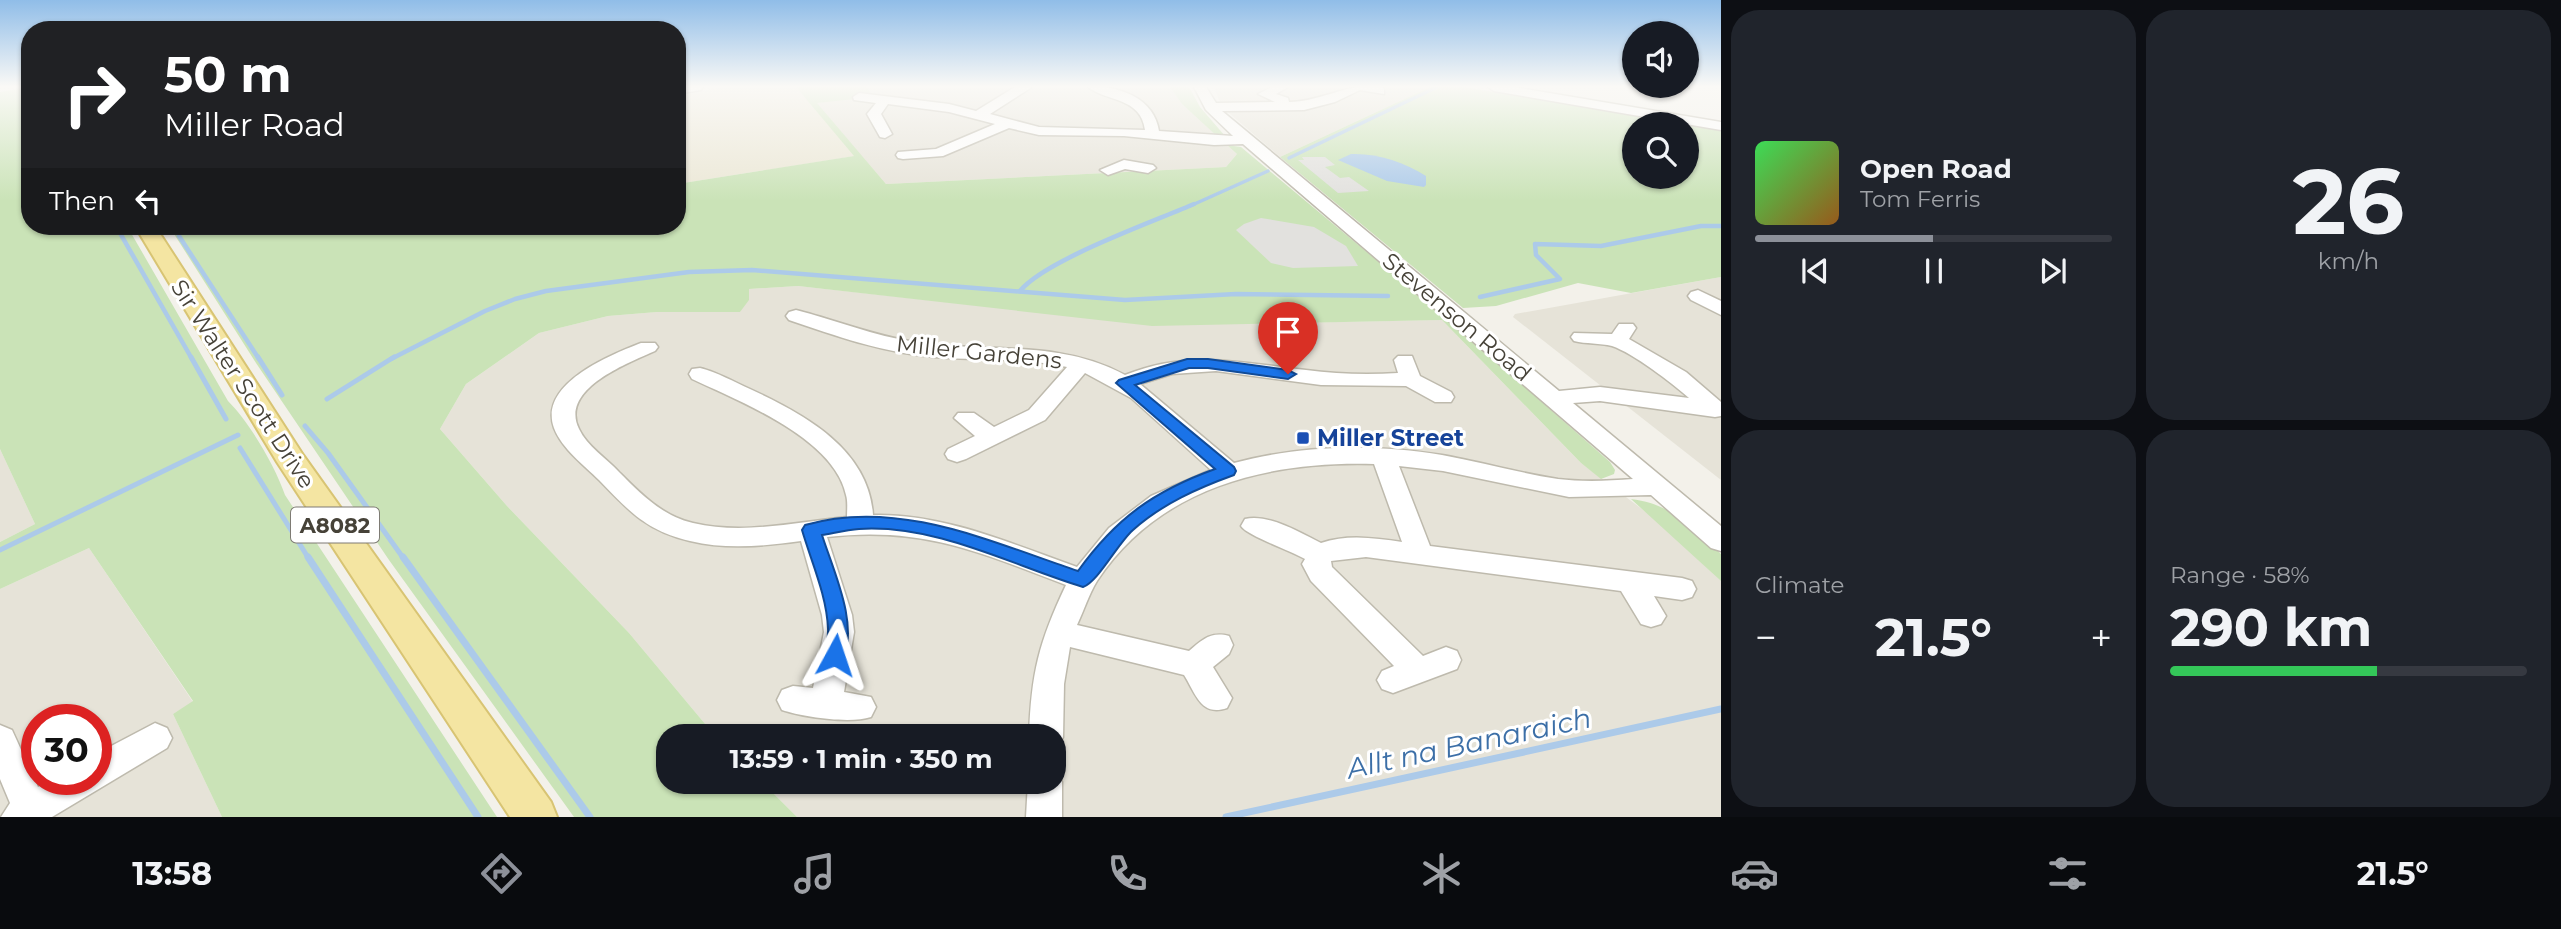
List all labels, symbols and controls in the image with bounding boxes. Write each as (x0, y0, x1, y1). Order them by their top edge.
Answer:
map controls (1622, 21, 1699, 189)
button: sound (1622, 21, 1699, 98)
text: 50 m (164, 45, 292, 104)
icon: right (49, 49, 140, 140)
text: Miller Road (164, 105, 345, 144)
button: search (1622, 112, 1699, 189)
text: 26 (2293, 146, 2404, 257)
text: Open Road (1860, 153, 2012, 185)
icon: left (129, 182, 167, 220)
text: Then (49, 185, 115, 217)
text: Tom Ferris (1860, 185, 1980, 213)
street label: Stevenson Road (1377, 247, 1537, 387)
text: km/h (2318, 247, 2379, 275)
icon: previous (1796, 252, 1834, 290)
icon: pause (1915, 252, 1953, 290)
icon: next (2034, 252, 2072, 290)
street label: Sir Walter Scott Drive (165, 274, 321, 494)
pin (1258, 302, 1318, 374)
icon: arrive (1269, 313, 1307, 351)
street label: Miller Gardens (895, 329, 1063, 375)
place label: Miller Street (1317, 424, 1464, 452)
marker: Miller Street (1295, 430, 1311, 446)
road number: A8082 (291, 508, 379, 542)
text: Range · 58% (2170, 561, 2310, 589)
text: Climate (1755, 571, 1844, 599)
text: 290 km (2170, 596, 2372, 659)
text: 21.5° (1875, 606, 1992, 669)
text: − (1755, 614, 1777, 661)
text: + (2090, 614, 2112, 661)
position arrow (798, 618, 872, 692)
water label: Allt na Banaraich (1342, 700, 1594, 786)
speed limit sign: 30 (21, 704, 112, 795)
text: 13:59 · 1 min · 350 m (729, 743, 993, 775)
icon: directions (477, 849, 526, 898)
icon: music (790, 849, 839, 898)
icon: phone (1103, 849, 1152, 898)
icon: climate (1417, 849, 1466, 898)
icon: car (1730, 849, 1779, 898)
icon: filters (2043, 849, 2092, 898)
text: 13:58 (132, 854, 212, 893)
text: 21.5° (2357, 854, 2429, 893)

